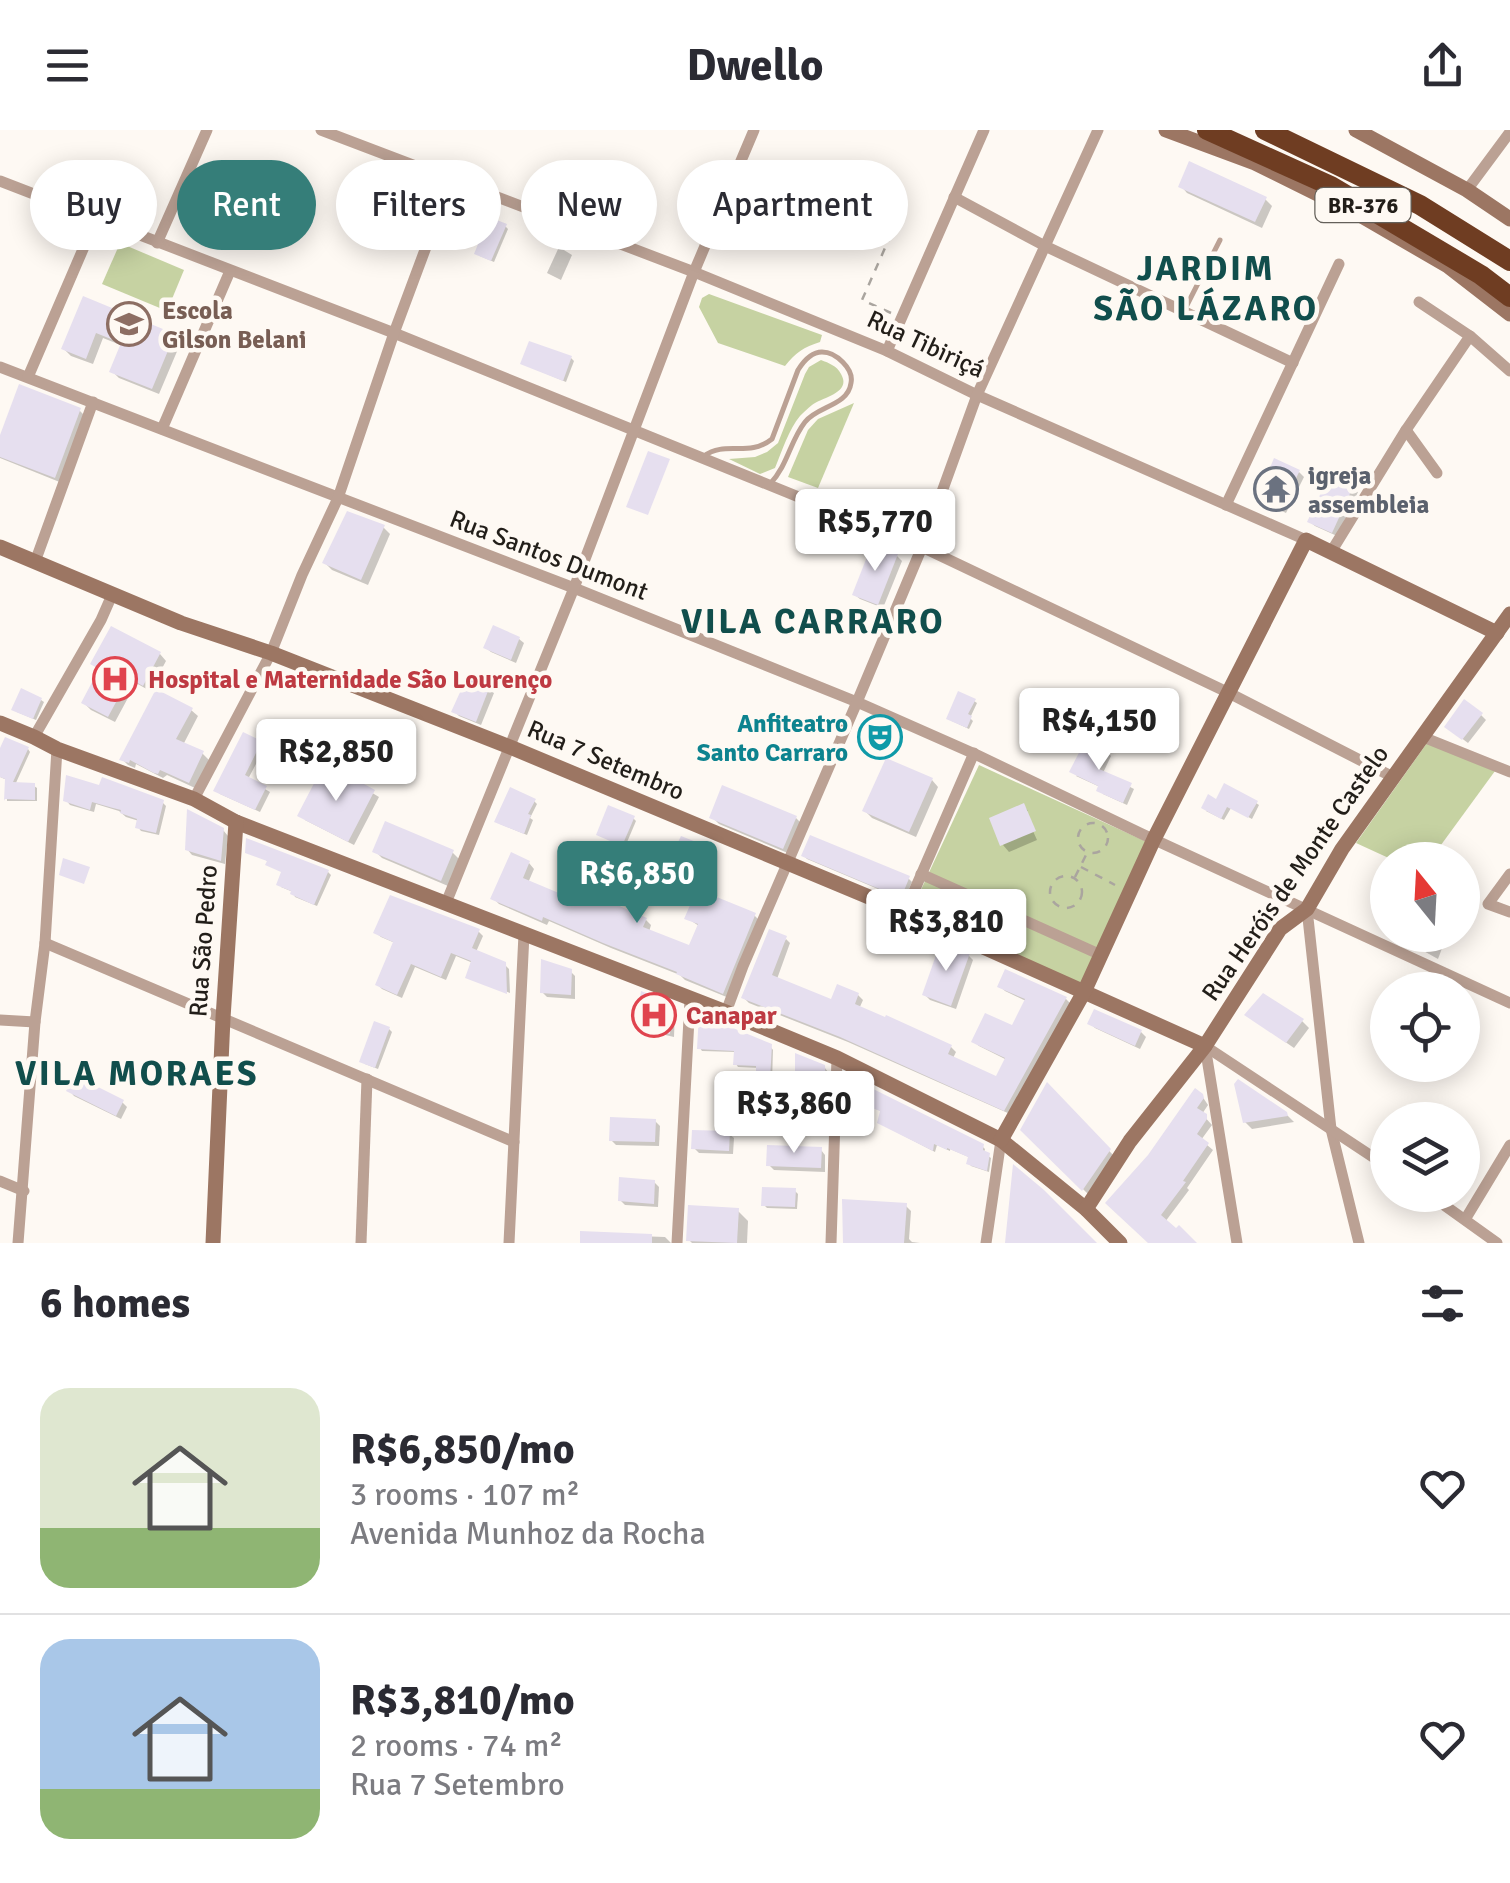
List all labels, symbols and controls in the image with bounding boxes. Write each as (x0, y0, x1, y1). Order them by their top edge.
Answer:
icon: menu (40, 38, 95, 93)
text: Dwello (687, 38, 823, 93)
icon: share (1415, 38, 1470, 93)
chip: Buy (30, 160, 157, 250)
chip: Rent (177, 160, 316, 250)
chip: Filters (336, 160, 501, 250)
chip: New (521, 160, 657, 250)
chip: Apartment (677, 160, 908, 250)
road number: BR-376 (1316, 188, 1410, 222)
district label: JARDIM SÃO LÁZARO (1093, 247, 1319, 330)
place label: Escola Gilson Belani (162, 295, 307, 355)
school or university icon: Escola Gilson Belani (106, 301, 152, 347)
street label: Rua Tibiriçá (862, 303, 990, 385)
place label: igreja assembleia (1308, 460, 1429, 520)
temple icon: igreja assembleia (1253, 466, 1299, 512)
pin: R$5,770 (783, 489, 967, 574)
text: R$5,770 (817, 502, 933, 541)
street label: Rua Santos Dumont (446, 503, 653, 607)
district label: VILA CARRARO (681, 600, 945, 643)
hospital icon: Hospital e Maternidade São Lourenço (92, 656, 138, 702)
place label: Hospital e Maternidade São Lourenço (148, 664, 552, 695)
pin: R$4,150 (1007, 688, 1191, 773)
text: R$4,150 (1041, 701, 1157, 740)
place label: Anfiteatro Santo Carraro (697, 708, 848, 768)
street label: Rua 7 Setembro (523, 713, 689, 807)
theatre icon: Anfiteatro Santo Carraro (857, 714, 903, 760)
pin: R$2,850 (244, 719, 428, 804)
text: R$2,850 (278, 732, 394, 771)
street label: Rua Heróis de Monte Castelo (1195, 739, 1395, 1007)
pin: R$6,850 (545, 841, 729, 926)
north arrow (1370, 842, 1480, 952)
map controls (1370, 842, 1480, 1212)
text: R$6,850 (579, 854, 695, 893)
street label: Rua São Pedro (182, 864, 224, 1018)
pin: R$3,810 (854, 889, 1038, 974)
text: R$3,810 (888, 902, 1004, 941)
button: locate (1370, 972, 1480, 1082)
hospital icon: Canapar (631, 992, 677, 1038)
place label: Canapar (686, 1000, 777, 1031)
district label: VILA MORAES (15, 1052, 259, 1095)
pin: R$3,860 (702, 1071, 886, 1156)
text: R$3,860 (736, 1084, 852, 1123)
button: layers (1370, 1102, 1480, 1212)
icon: filters (1415, 1276, 1470, 1331)
text: 6 homes (40, 1278, 190, 1329)
text: R$6,850/mo (350, 1424, 575, 1475)
icon: home (120, 1428, 240, 1548)
icon: heart (1415, 1461, 1470, 1516)
text: 3 rooms · 107 m² (350, 1475, 580, 1514)
text: Avenida Munhoz da Rocha (350, 1514, 706, 1553)
text: R$3,810/mo (350, 1675, 575, 1726)
icon: home (120, 1679, 240, 1799)
icon: heart (1415, 1712, 1470, 1767)
text: 2 rooms · 74 m² (350, 1726, 563, 1765)
text: Rua 7 Setembro (350, 1765, 565, 1804)

